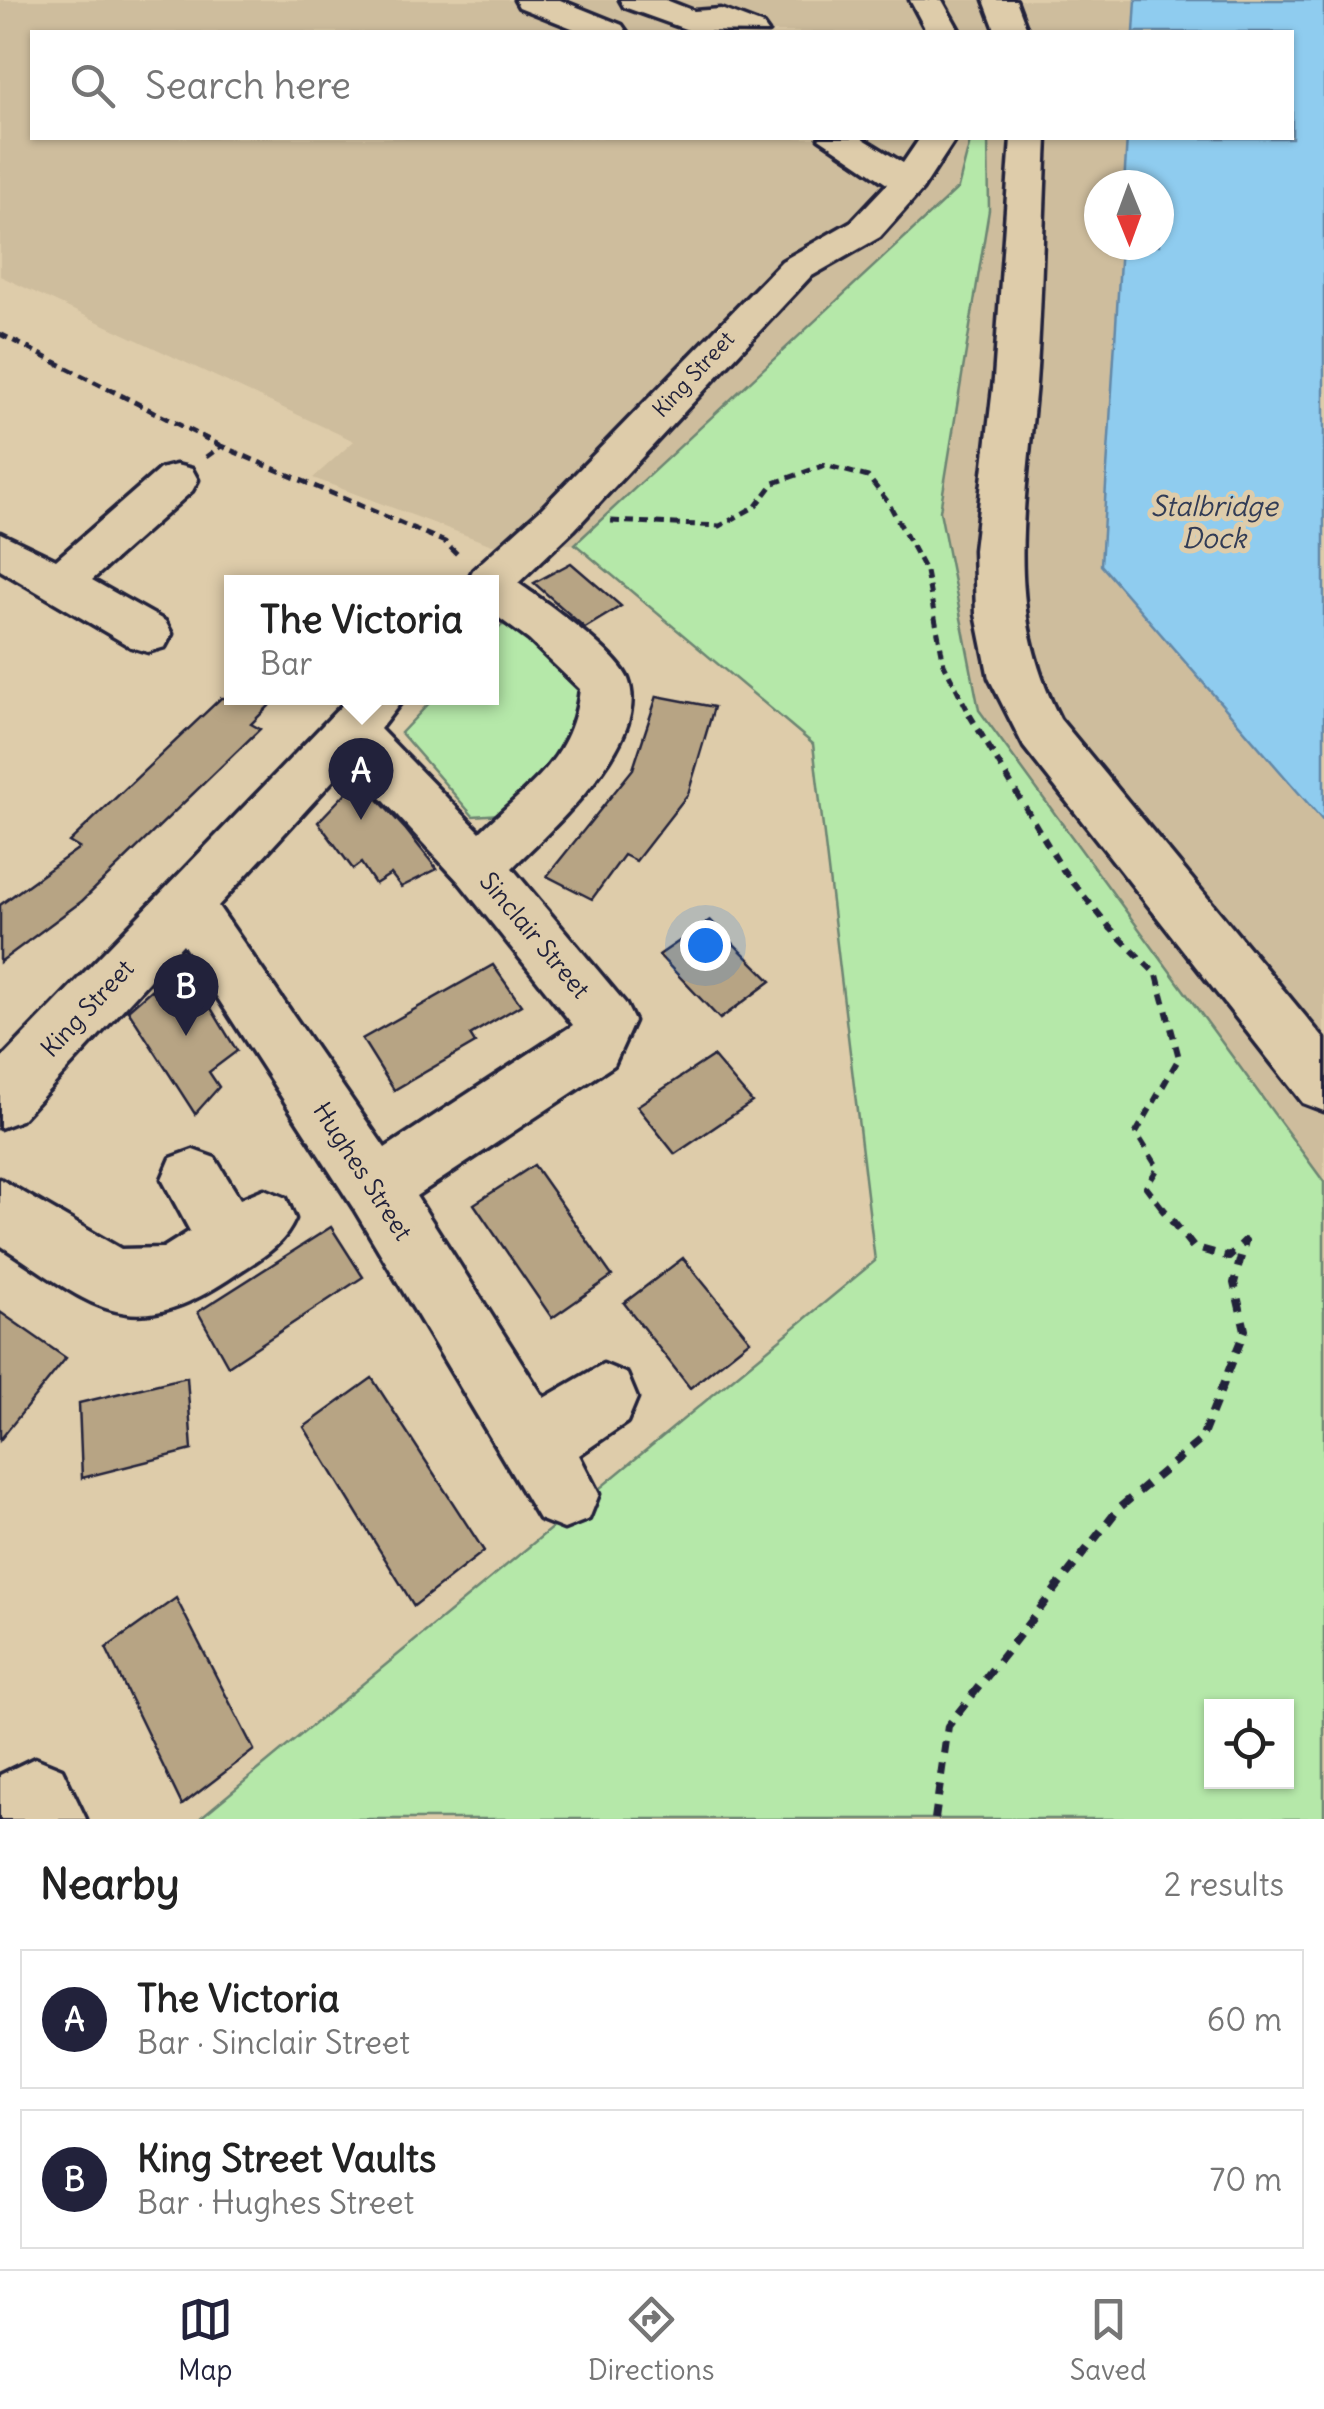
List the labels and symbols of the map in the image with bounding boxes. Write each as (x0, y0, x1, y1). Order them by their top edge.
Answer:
north arrow (1084, 170, 1174, 260)
street label: King Street (646, 325, 740, 423)
water label: Stalbridge Dock (1150, 488, 1279, 556)
pin: A (328, 738, 394, 820)
street label: Sinclair Street (473, 865, 597, 1005)
your location (680, 920, 731, 971)
street label: King Street (34, 952, 140, 1064)
pin: B (154, 954, 218, 1036)
street label: Hughes Street (306, 1096, 420, 1246)

